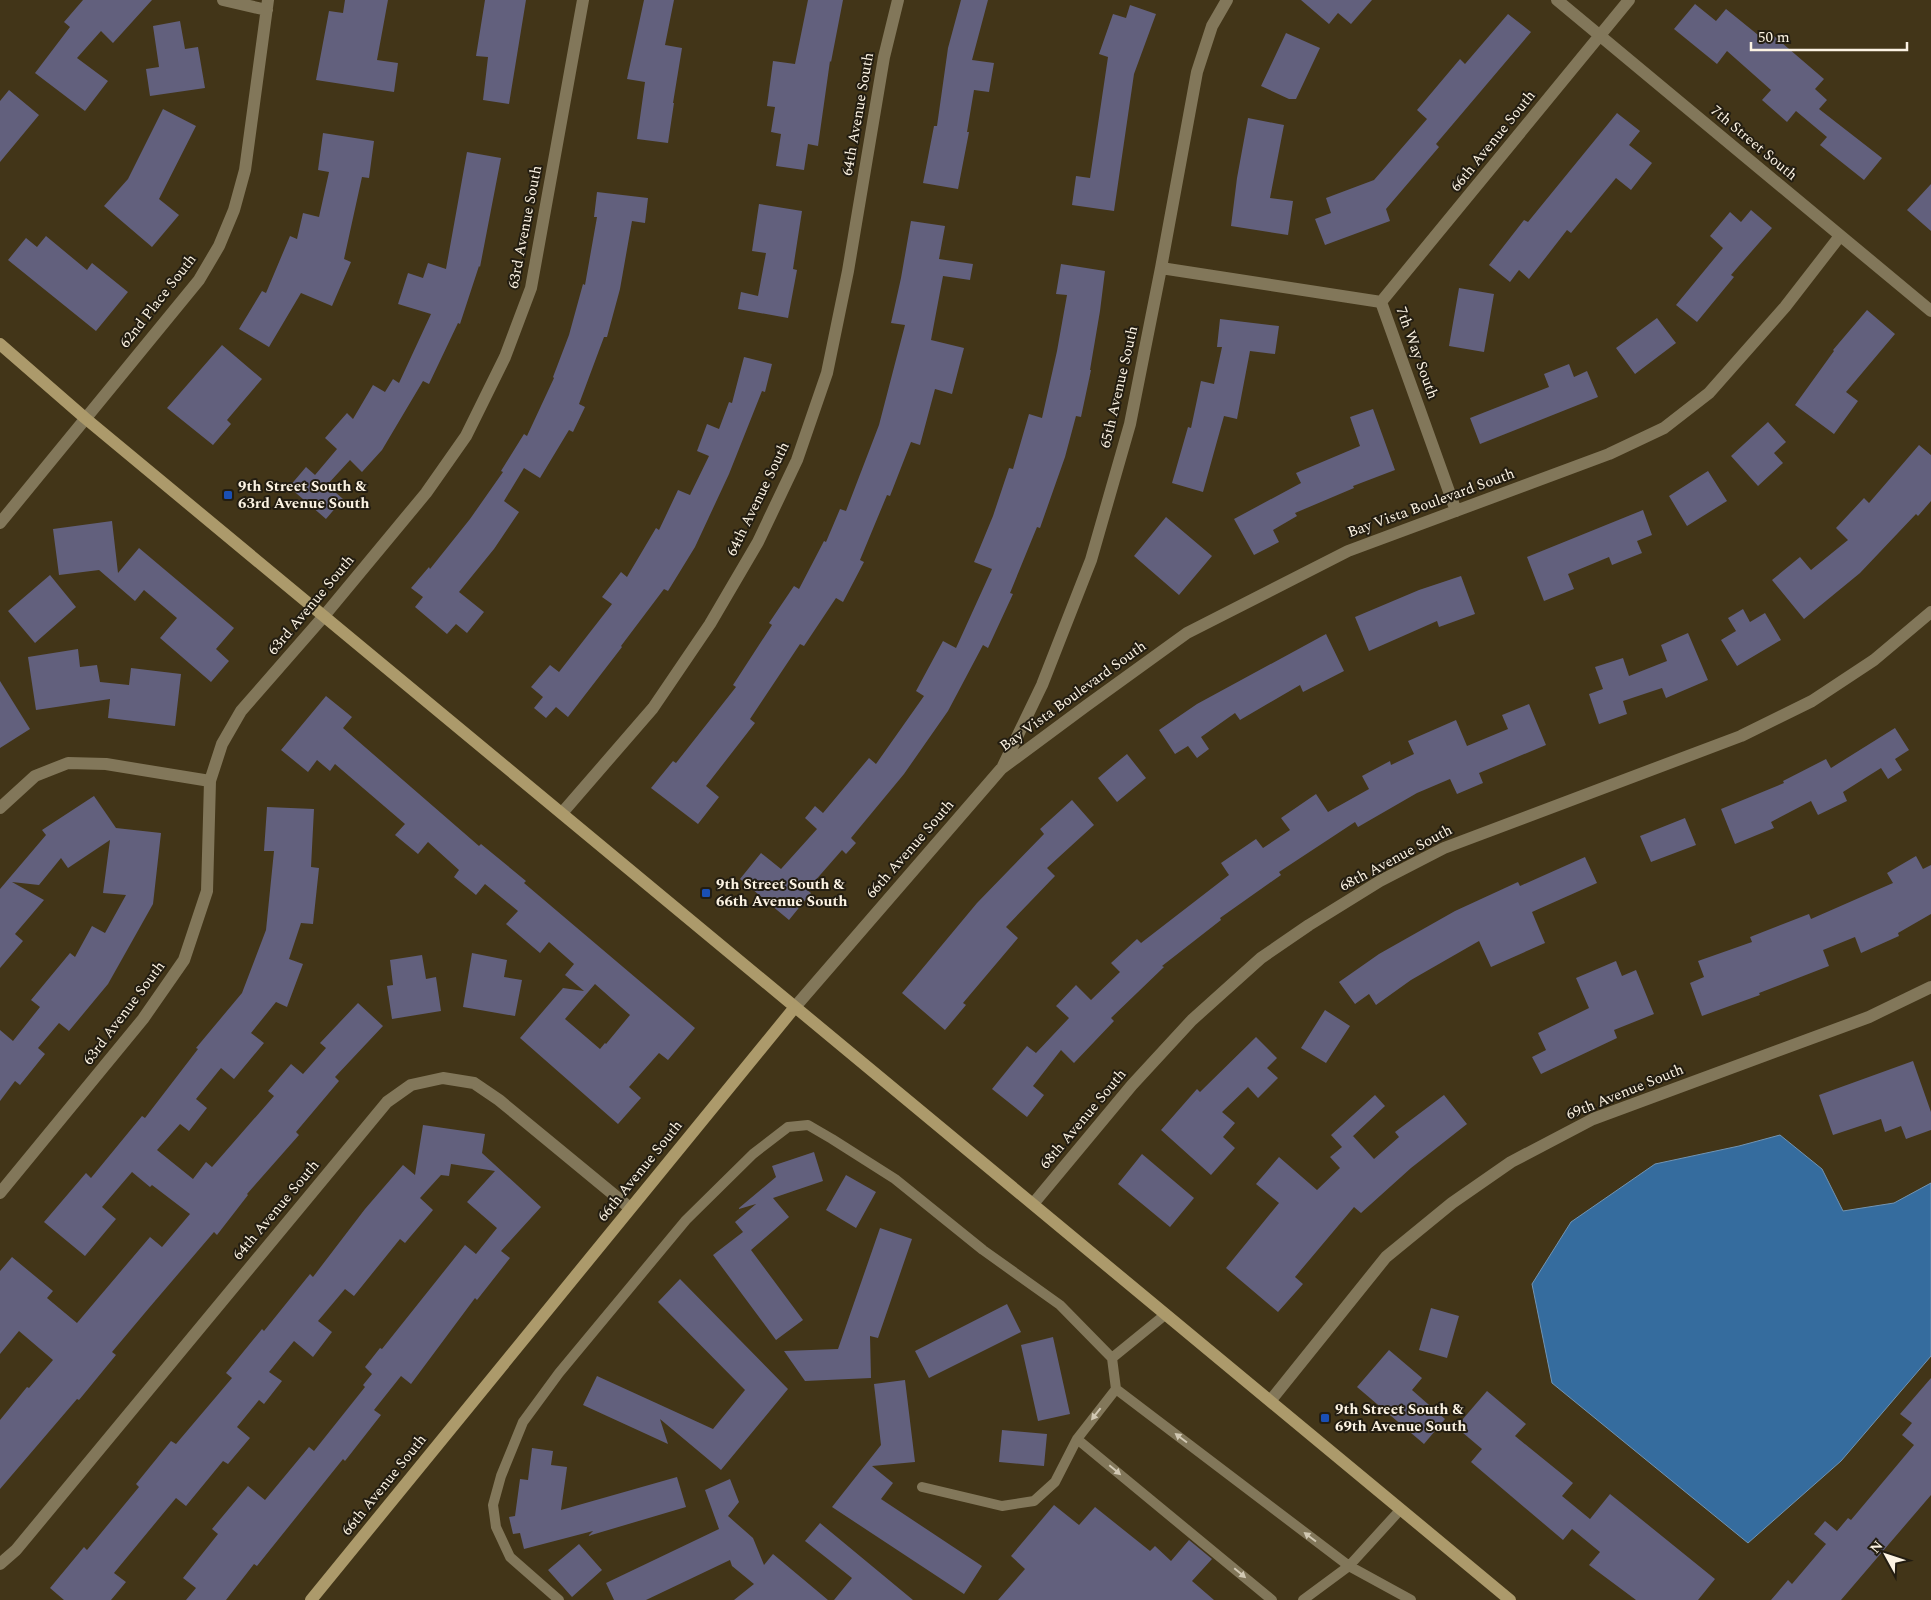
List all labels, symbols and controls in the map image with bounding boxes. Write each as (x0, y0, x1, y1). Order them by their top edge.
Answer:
scale bar (1751, 20, 1907, 52)
text: 50 m (1758, 26, 1790, 49)
street label: 64th Avenue South (836, 50, 880, 177)
street label: 66th Avenue South (1445, 85, 1541, 197)
street label: 7th Street South (1706, 100, 1803, 186)
street label: 63rd Avenue South (502, 163, 548, 291)
street label: 62nd Place South (114, 249, 202, 353)
street label: 7th Way South (1390, 304, 1444, 403)
street label: 65th Avenue South (1094, 323, 1144, 450)
street label: 64th Avenue South (720, 438, 796, 560)
street label: Bay Vista Boulevard South (1344, 462, 1518, 544)
place label: 9th Street South & 63rd Avenue South (238, 475, 370, 515)
marker: 9th Street South & 63rd Avenue South (222, 489, 234, 501)
street label: 63rd Avenue South (262, 549, 360, 660)
street label: Bay Vista Boulevard South (995, 635, 1151, 757)
street label: 66th Avenue South (860, 794, 960, 904)
street label: 68th Avenue South (1335, 818, 1457, 897)
place label: 9th Street South & 66th Avenue South (716, 873, 847, 913)
marker: 9th Street South & 66th Avenue South (700, 887, 712, 899)
street label: 63rd Avenue South (77, 956, 171, 1070)
street label: 69th Avenue South (1563, 1058, 1687, 1126)
street label: 68th Avenue South (1034, 1064, 1132, 1174)
street label: 66th Avenue South (592, 1115, 688, 1227)
street label: 64th Avenue South (227, 1155, 325, 1265)
place label: 9th Street South & 69th Avenue South (1335, 1398, 1466, 1438)
one-way arrow (1091, 1407, 1102, 1420)
marker: 9th Street South & 69th Avenue South (1319, 1412, 1331, 1424)
street label: 66th Avenue South (336, 1429, 432, 1541)
one-way arrow (1174, 1433, 1188, 1443)
one-way arrow (1109, 1464, 1121, 1475)
north arrow (1861, 1530, 1911, 1580)
one-way arrow (1304, 1531, 1317, 1542)
text: N (1865, 1536, 1888, 1558)
one-way arrow (1233, 1568, 1246, 1579)

